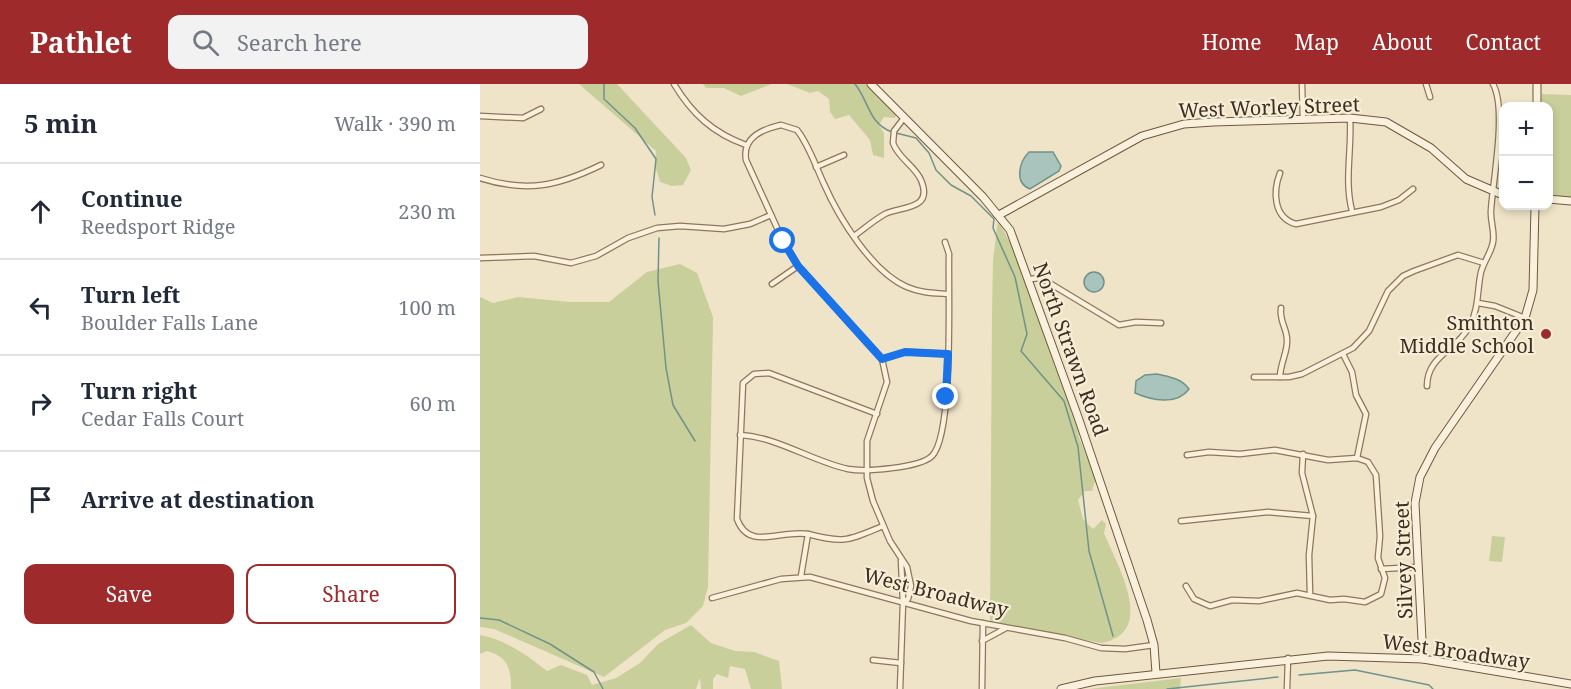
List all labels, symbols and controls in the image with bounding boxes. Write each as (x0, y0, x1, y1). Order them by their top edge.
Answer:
search box (168, 15, 588, 69)
text: Pathlet (30, 23, 132, 61)
icon: search (189, 26, 222, 59)
text: Search here (237, 27, 362, 57)
text: Home (1202, 28, 1262, 56)
text: Map (1295, 28, 1339, 56)
text: About (1372, 28, 1433, 56)
text: Contact (1466, 28, 1541, 56)
street label: West Worley Street (1178, 90, 1360, 124)
map controls (1499, 102, 1553, 210)
button: + (1499, 102, 1553, 156)
text: 5 min (24, 105, 98, 141)
text: Walk · 390 m (334, 110, 456, 137)
button: − (1499, 156, 1553, 210)
text: Continue (81, 183, 183, 213)
icon: ahead (24, 195, 57, 228)
text: 230 m (398, 198, 456, 225)
text: Reedsport Ridge (81, 213, 236, 240)
route start (769, 227, 795, 253)
street label: North Strawn Road (1027, 258, 1115, 440)
text: Turn left (81, 279, 180, 309)
icon: left (24, 291, 57, 324)
text: 100 m (398, 294, 456, 321)
text: Boulder Falls Lane (81, 309, 258, 336)
place label: Smithton Middle School (1399, 309, 1534, 359)
marker: Smithton Middle School (1539, 327, 1553, 341)
text: Turn right (81, 375, 197, 405)
route end (932, 383, 958, 409)
icon: right (24, 387, 57, 420)
text: 60 m (410, 390, 456, 417)
text: Cedar Falls Court (81, 405, 244, 432)
icon: arrive (24, 483, 57, 516)
text: Arrive at destination (81, 484, 315, 514)
street label: Silvey Street (1387, 501, 1419, 619)
street label: West Broadway (861, 561, 1012, 623)
button: Save (24, 564, 234, 624)
button: Share (246, 564, 456, 624)
street label: West Broadway (1381, 627, 1532, 675)

